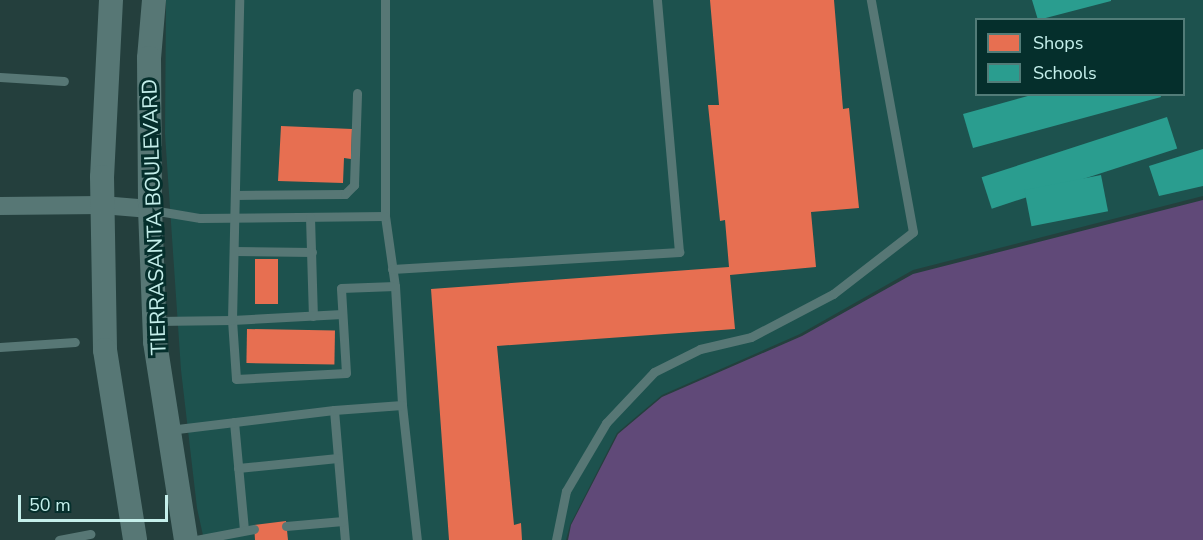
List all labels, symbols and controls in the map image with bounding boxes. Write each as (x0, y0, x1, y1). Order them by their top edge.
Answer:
legend (975, 18, 1185, 96)
text: Shops (1033, 31, 1083, 55)
text: Schools (1033, 61, 1097, 85)
street label: TIERRASANTA BOULEVARD (137, 79, 171, 355)
scale bar (21, 483, 171, 521)
text: 50 m (29, 493, 71, 517)

